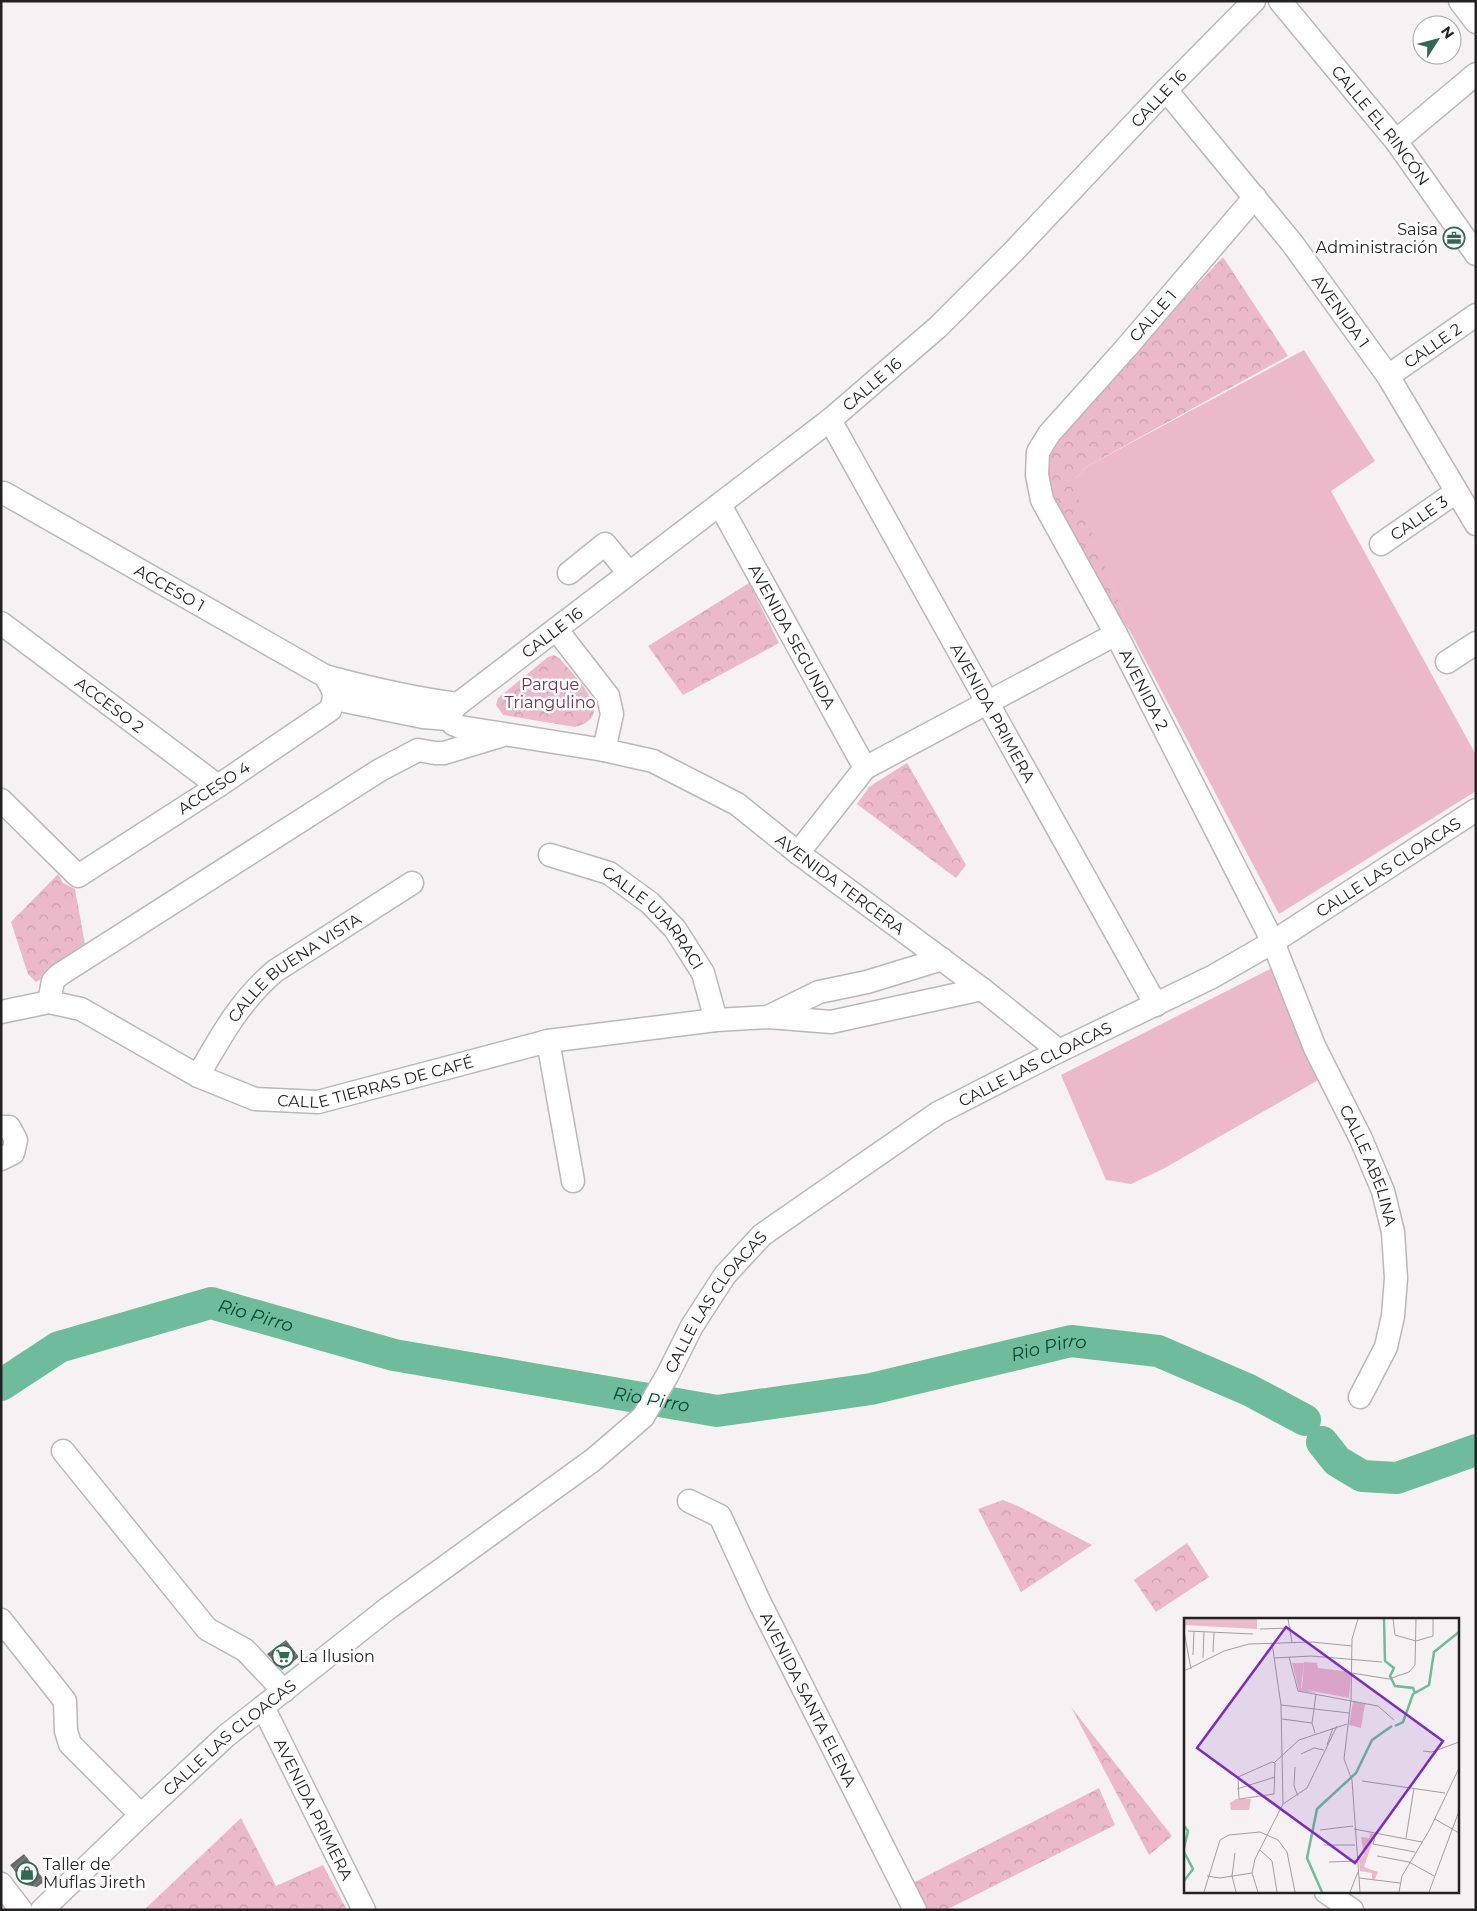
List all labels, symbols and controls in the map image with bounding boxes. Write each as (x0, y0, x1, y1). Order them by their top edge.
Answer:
north arrow (1412, 15, 1462, 65)
text: N (1437, 22, 1458, 42)
street label: CALLE EL RINCÓN (1328, 61, 1434, 189)
street label: CALLE 16 (1127, 66, 1190, 131)
place label: Saisa Administración (1316, 220, 1438, 257)
office icon: Saisa Administración (1442, 226, 1466, 250)
street label: AVENIDA 1 (1308, 271, 1374, 351)
street label: CALLE 1 (1125, 286, 1181, 346)
street label: CALLE 2 (1400, 319, 1465, 372)
street label: CALLE 16 (838, 353, 905, 415)
street label: CALLE 3 (1387, 491, 1451, 544)
street label: ACCESO 1 (132, 560, 208, 615)
street label: AVENIDA SEGUNDA (745, 561, 840, 712)
street label: CALLE 16 (518, 603, 586, 662)
street label: AVENIDA PRIMERA (947, 640, 1040, 786)
street label: AVENIDA 2 (1116, 646, 1173, 733)
street label: ACCESO 2 (72, 673, 148, 737)
park label: Parque Triangulino (505, 675, 595, 712)
street label: ACCESO 4 (174, 757, 254, 818)
street label: CALLE LAS CLOACAS (1312, 813, 1464, 921)
street label: AVENIDA TERCERA (772, 830, 909, 938)
street label: CALLE UJARRACI (600, 862, 708, 973)
street label: CALLE BUENA VISTA (224, 909, 365, 1026)
street label: CALLE LAS CLOACAS (955, 1017, 1115, 1110)
street label: CALLE TIERRAS DE CAFÉ (277, 1052, 476, 1112)
street label: CALLE ABELINA (1336, 1102, 1401, 1229)
street label: CALLE LAS CLOACAS (661, 1227, 771, 1376)
water label: Rio Pirro (216, 1295, 296, 1337)
water label: Rio Pirro (1009, 1330, 1088, 1366)
water label: Rio Pirro (612, 1382, 691, 1417)
street label: AVENIDA SANTA ELENA (757, 1609, 861, 1790)
inset map (1184, 1618, 1460, 1894)
supermarket icon: La Ilusion (271, 1644, 295, 1668)
place label: La Ilusion (299, 1647, 375, 1666)
street label: CALLE LAS CLOACAS (159, 1675, 300, 1799)
street label: AVENIDA PRIMERA (271, 1735, 357, 1884)
place label: Taller de Muflas Jireth (43, 1855, 146, 1892)
shop icon: Taller de Muflas Jireth (15, 1861, 39, 1885)

